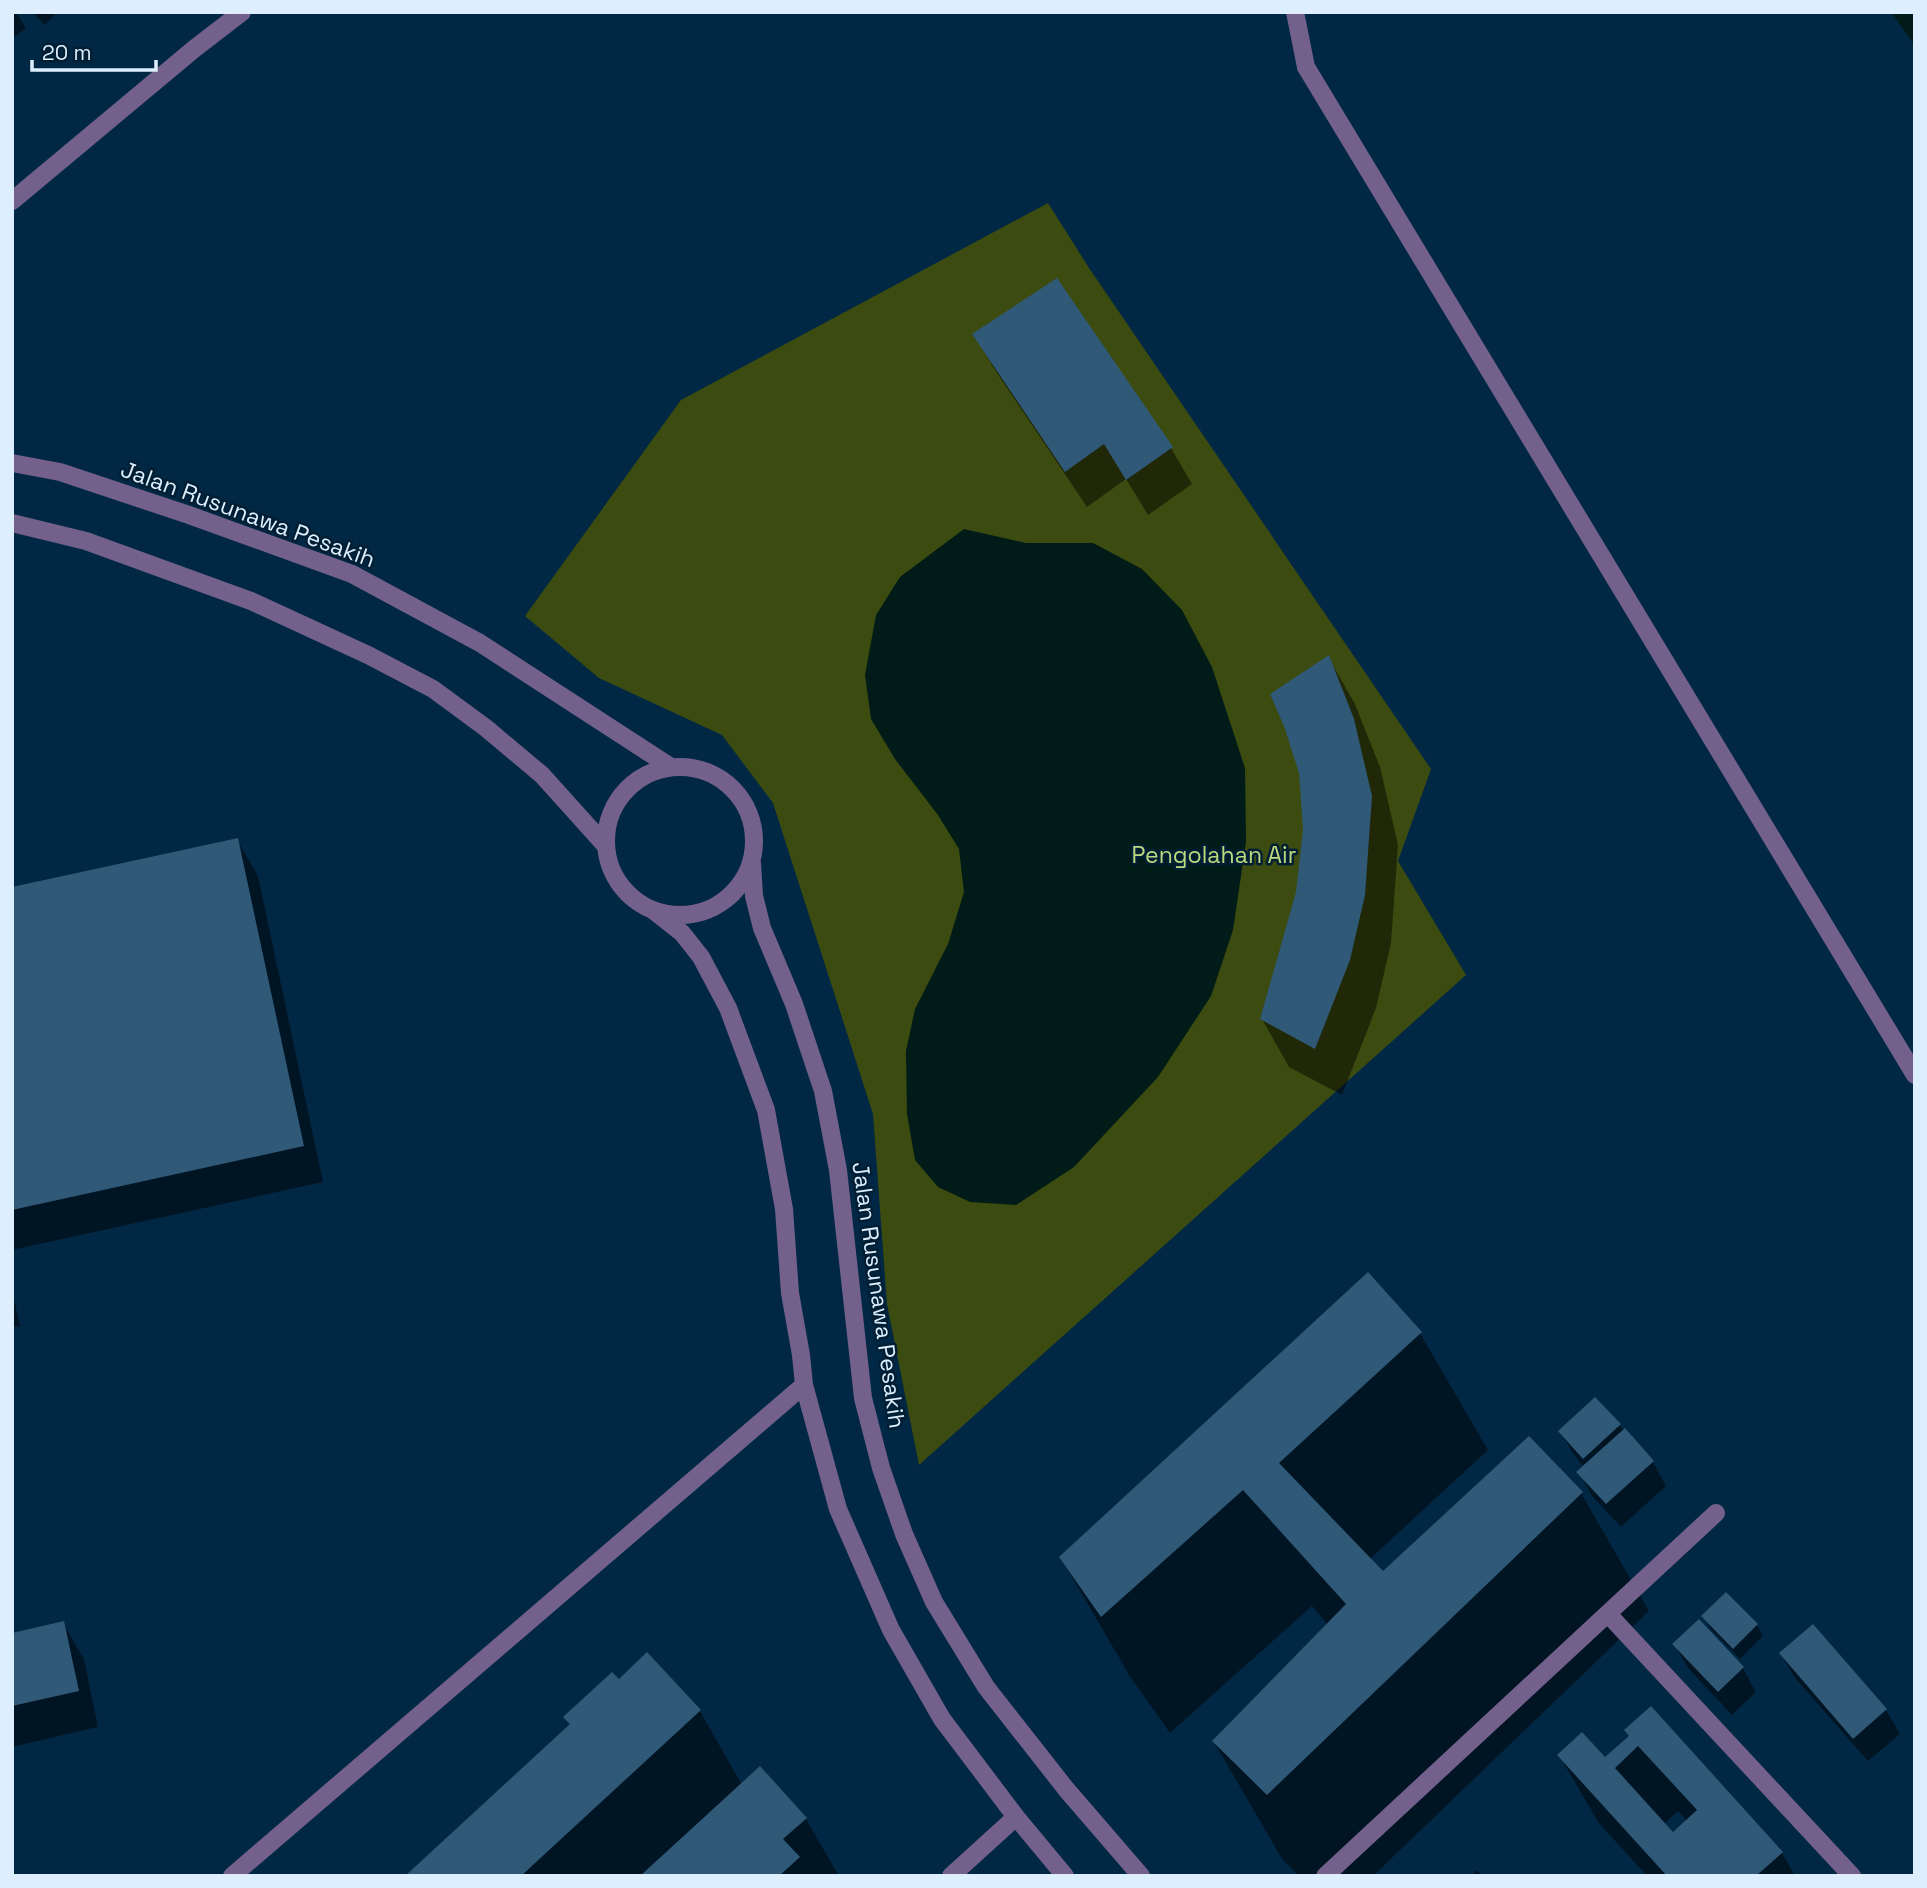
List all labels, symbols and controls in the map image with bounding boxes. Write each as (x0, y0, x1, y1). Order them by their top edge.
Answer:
scale bar (32, 28, 156, 72)
text: 20 m (42, 39, 92, 66)
street label: Jalan Rusunawa Pesakih (117, 454, 379, 574)
park label: Pengolahan Air (1132, 840, 1296, 870)
street label: Jalan Rusunawa Pesakih (845, 1160, 913, 1430)

